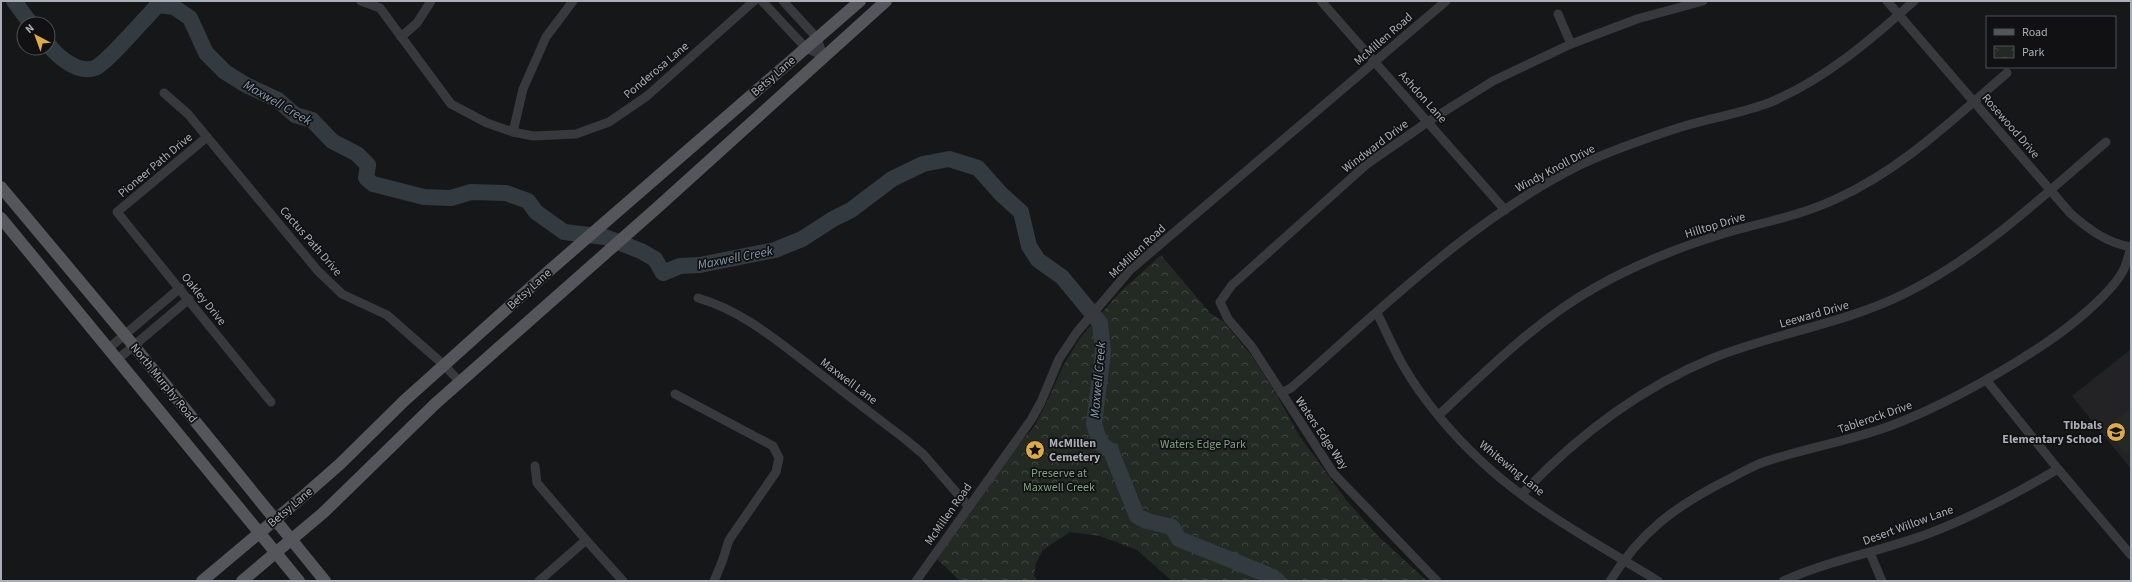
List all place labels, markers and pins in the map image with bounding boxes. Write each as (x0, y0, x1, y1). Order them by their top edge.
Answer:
place label: Tibbals Elementary School (2002, 417, 2103, 448)
school or university icon: Tibbals Elementary School (2105, 421, 2127, 443)
place label: McMillen Cemetery (1049, 435, 1101, 466)
place icon: McMillen Cemetery (1024, 439, 1046, 461)

